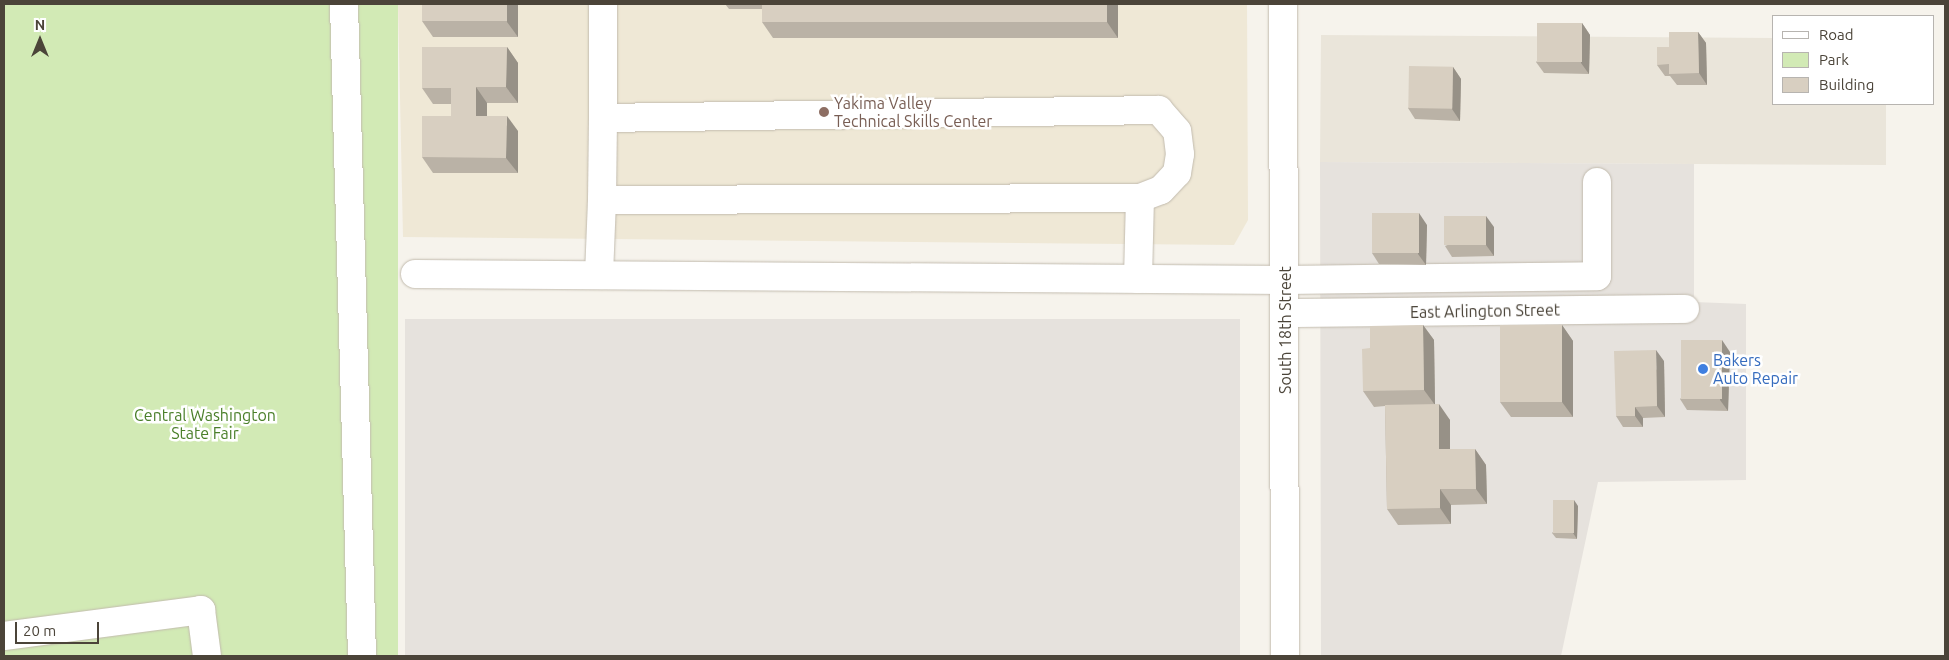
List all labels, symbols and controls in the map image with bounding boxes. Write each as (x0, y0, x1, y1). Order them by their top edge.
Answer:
north arrow (15, 15, 65, 65)
legend (1772, 15, 1934, 105)
text: N (35, 17, 45, 33)
text: Road (1819, 26, 1854, 43)
text: Park (1819, 51, 1849, 68)
text: Building (1819, 76, 1874, 93)
place label: Yakima Valley Technical Skills Center (834, 93, 992, 131)
marker: Yakima Valley Technical Skills Center (818, 106, 830, 118)
street label: South 18th Street (1275, 266, 1295, 394)
street label: East Arlington Street (1410, 300, 1560, 322)
place label: Bakers Auto Repair (1713, 350, 1798, 388)
marker: Bakers Auto Repair (1697, 363, 1709, 375)
park label: Central Washington State Fair (134, 405, 276, 443)
scale bar (18, 612, 101, 644)
text: 20 m (23, 622, 56, 639)

